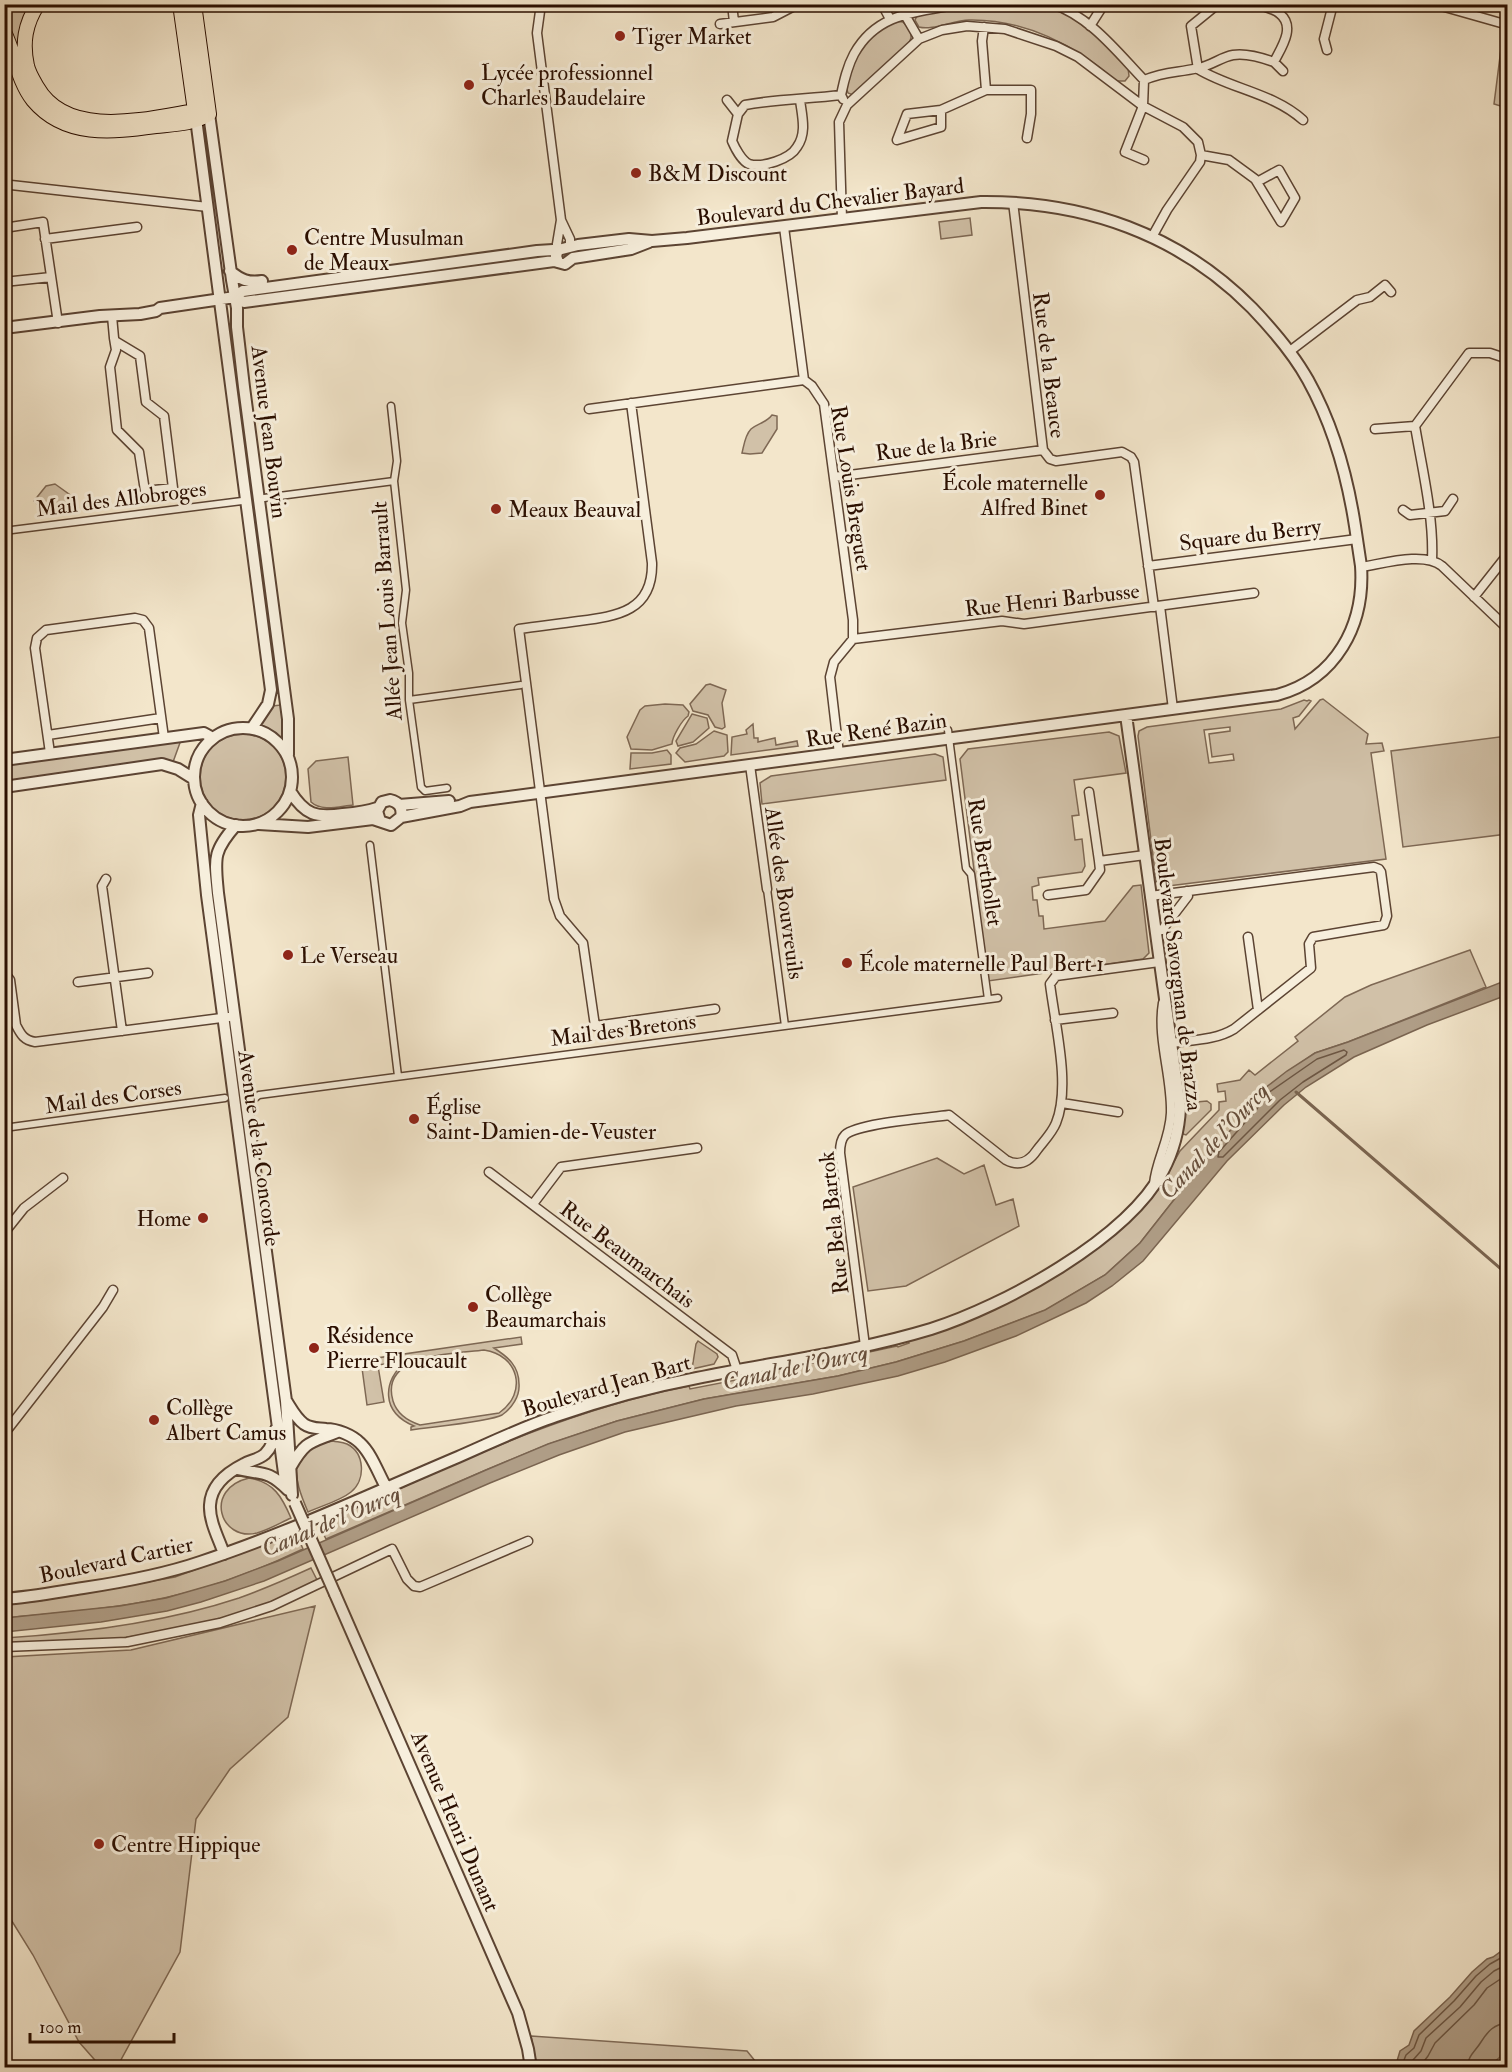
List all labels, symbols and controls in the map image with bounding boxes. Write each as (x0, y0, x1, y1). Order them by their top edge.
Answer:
place label: Tiger Market (632, 23, 752, 51)
marker: Tiger Market (613, 29, 627, 43)
place label: Lycée professionnel Charles Baudelaire (481, 59, 654, 112)
marker: Lycée professionnel Charles Baudelaire (462, 78, 476, 92)
place label: B&M Discount (648, 160, 787, 188)
marker: B&M Discount (629, 166, 643, 180)
street label: Boulevard du Chevalier Bayard (695, 172, 966, 232)
place label: Centre Musulman de Meaux (304, 224, 464, 277)
marker: Centre Musulman de Meaux (285, 243, 299, 257)
street label: Rue de la Beauce (1026, 291, 1072, 440)
street label: Avenue Jean Bouvin (244, 343, 294, 520)
street label: Rue Louis Breguet (824, 403, 878, 573)
street label: Rue de la Brie (874, 425, 998, 467)
place label: École maternelle Alfred Binet (942, 468, 1088, 522)
street label: Mail des Allobroges (34, 475, 208, 523)
marker: École maternelle Alfred Binet (1093, 488, 1107, 502)
place label: Meaux Beauval (508, 496, 641, 524)
street label: Allée Jean Louis Barrault (365, 500, 409, 723)
marker: Meaux Beauval (489, 502, 503, 516)
street label: Square du Berry (1178, 512, 1323, 558)
street label: Rue Henri Barbusse (963, 577, 1141, 623)
street label: Rue René Bazin (804, 706, 948, 754)
street label: Rue Berthollet (961, 796, 1009, 928)
street label: Allée des Bouvreuils (758, 804, 810, 981)
street label: Boulevard Savorgnan de Brazza (1147, 836, 1209, 1114)
place label: Le Verseau (300, 942, 398, 970)
marker: Le Verseau (281, 948, 295, 962)
place label: École maternelle Paul Bert 1 (859, 949, 1104, 978)
marker: École maternelle Paul Bert 1 (840, 956, 854, 970)
street label: Mail des Bretons (549, 1007, 698, 1053)
street label: Avenue de la Concorde (231, 1047, 287, 1248)
street label: Mail des Corses (43, 1074, 183, 1120)
water label: Canal de l'Ourcq (1152, 1077, 1276, 1206)
place label: Église Saint-Damien-de-Veuster (426, 1092, 657, 1146)
marker: Église Saint-Damien-de-Veuster (407, 1112, 421, 1126)
street label: Rue Bela Bartok (813, 1150, 855, 1296)
street label: Rue Beaumarchais (554, 1195, 700, 1315)
place label: Home (136, 1205, 191, 1233)
marker: Home (196, 1211, 210, 1225)
place label: Collège Beaumarchais (485, 1281, 606, 1334)
marker: Collège Beaumarchais (466, 1300, 480, 1314)
place label: Résidence Pierre Floucault (326, 1322, 467, 1375)
water label: Canal de l'Ourcq (719, 1337, 871, 1398)
marker: Résidence Pierre Floucault (307, 1341, 321, 1355)
street label: Boulevard Jean Bart (518, 1348, 694, 1423)
place label: Collège Albert Camus (165, 1394, 286, 1447)
marker: Collège Albert Camus (147, 1413, 161, 1427)
water label: Canal de l'Ourcq (257, 1478, 406, 1565)
street label: Boulevard Cartier (37, 1530, 197, 1590)
street label: Avenue Henri Dunant (404, 1726, 506, 1916)
place label: Centre Hippique (111, 1831, 260, 1860)
marker: Centre Hippique (92, 1837, 106, 1851)
scale bar (30, 2006, 174, 2044)
text: 100 m (39, 2016, 82, 2039)

